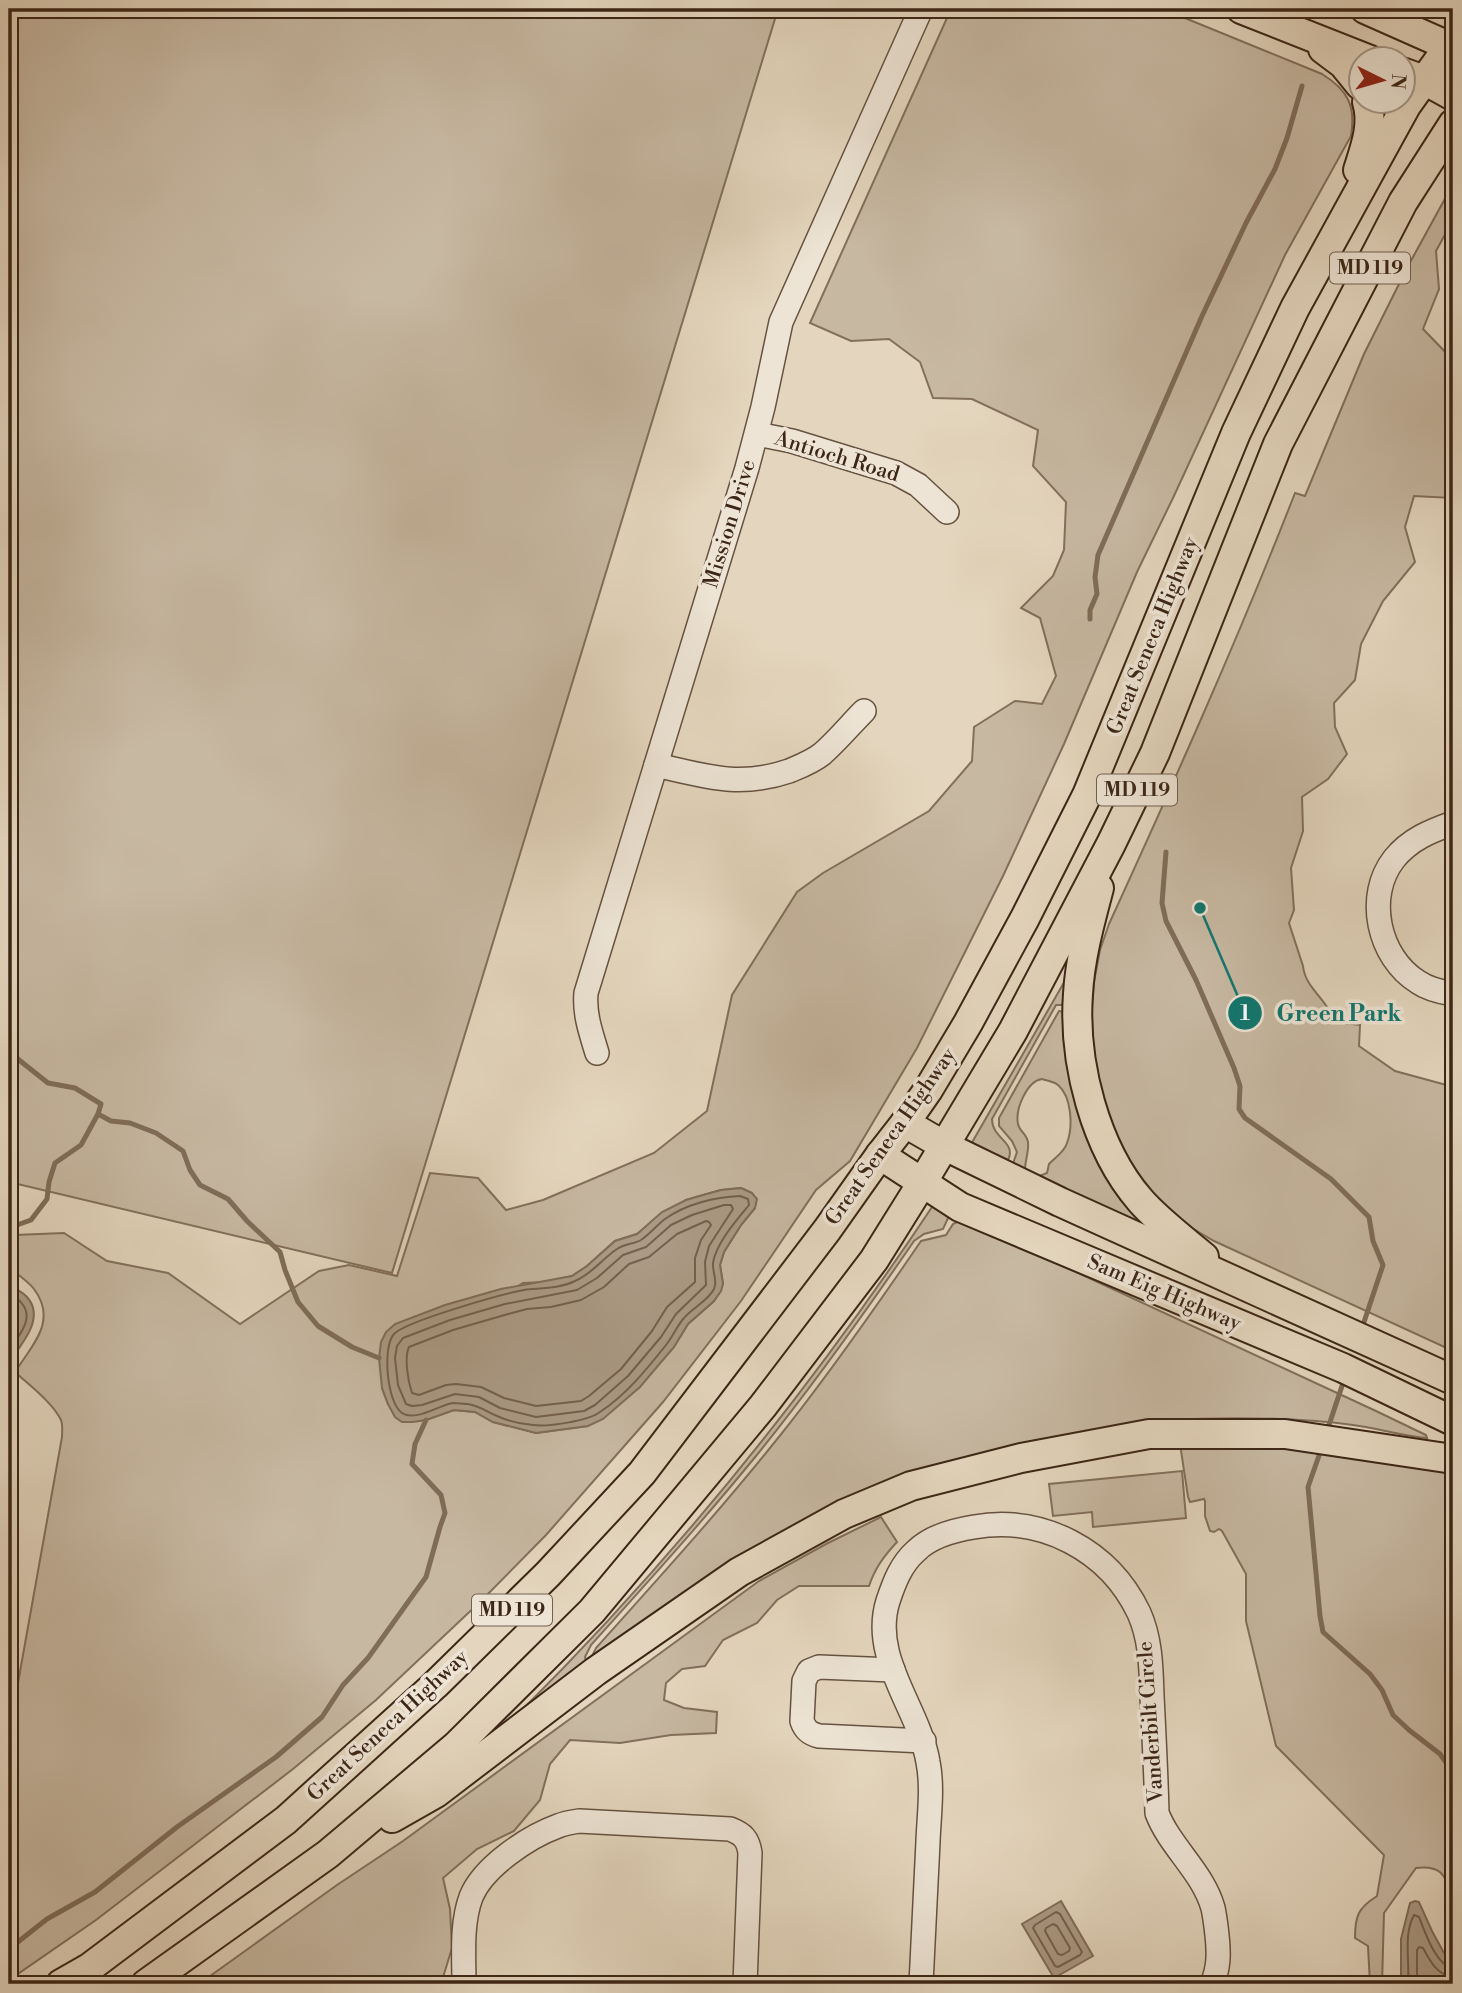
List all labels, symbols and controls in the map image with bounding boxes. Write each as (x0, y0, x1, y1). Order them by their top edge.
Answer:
north arrow (1346, 46, 1416, 116)
text: N (1385, 73, 1411, 90)
road number: MD 119 (1330, 252, 1410, 284)
street label: Antioch Road (771, 425, 903, 488)
street label: Mission Drive (698, 457, 762, 591)
street label: Great Seneca Highway (1101, 533, 1205, 739)
road number: MD 119 (1097, 775, 1177, 806)
callout: Green Park (1228, 991, 1416, 1035)
text: Green Park (1276, 1000, 1402, 1028)
text: 1 (1240, 1001, 1250, 1027)
street label: Great Seneca Highway (820, 1042, 963, 1231)
street label: Sam Eig Highway (1083, 1249, 1245, 1337)
road number: MD 119 (472, 1594, 552, 1626)
street label: Vanderbilt Circle (1132, 1640, 1170, 1805)
street label: Great Seneca Highway (302, 1644, 475, 1807)

